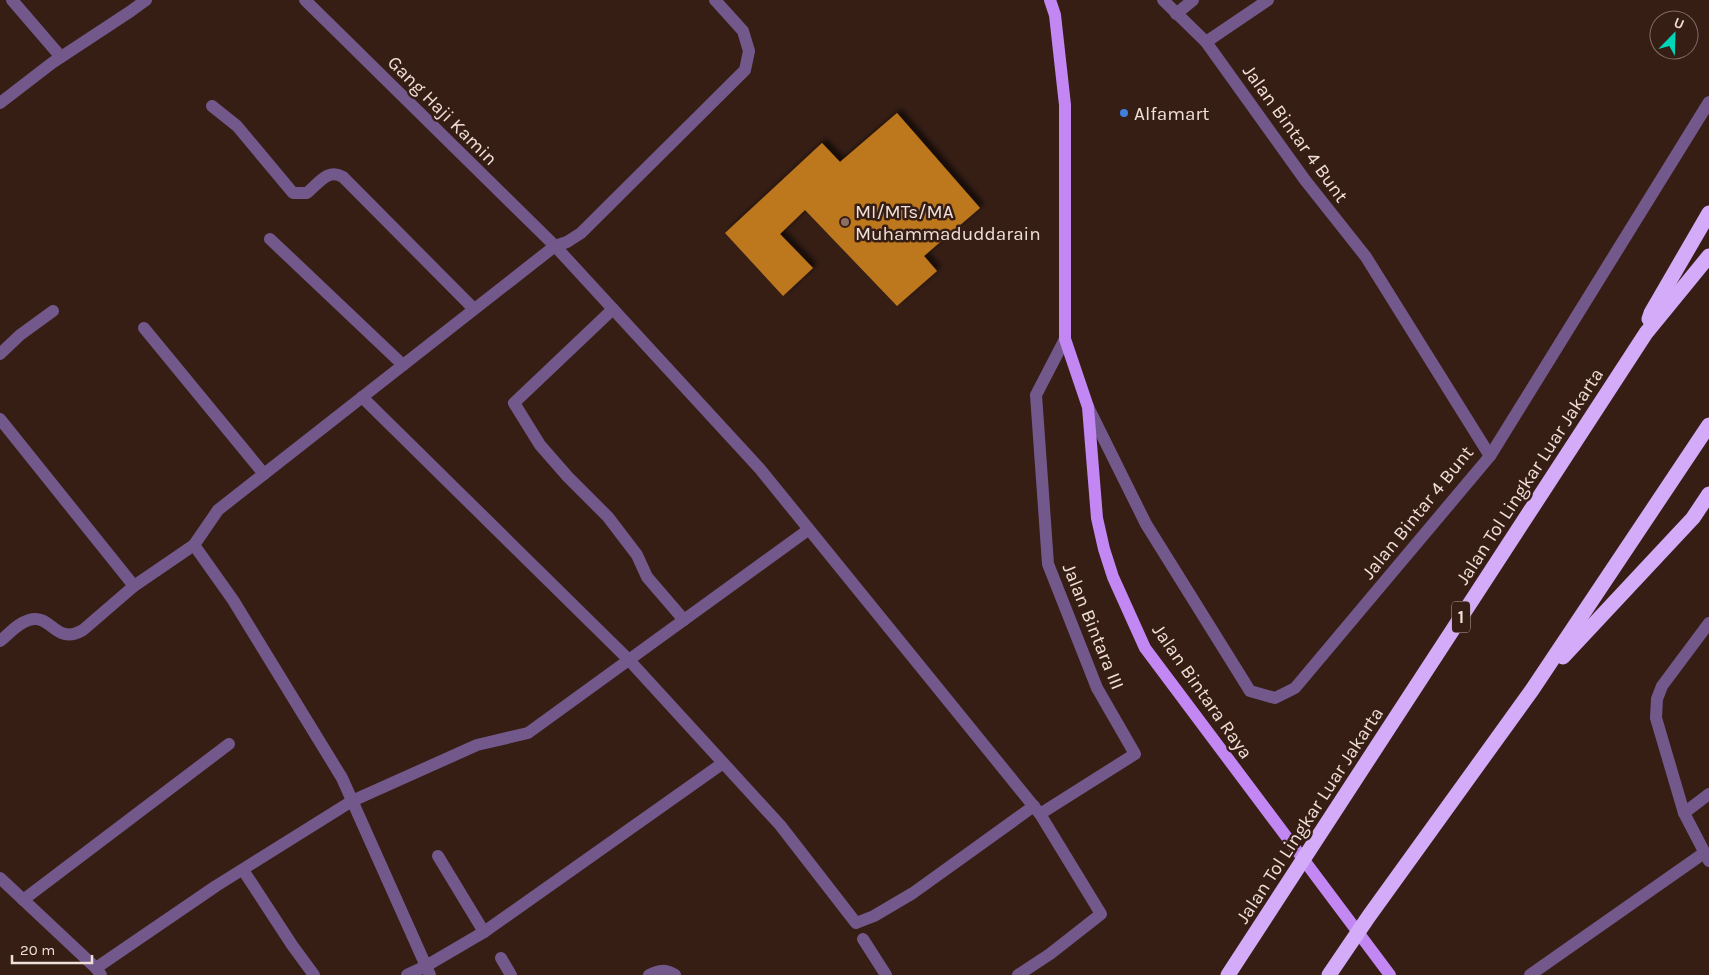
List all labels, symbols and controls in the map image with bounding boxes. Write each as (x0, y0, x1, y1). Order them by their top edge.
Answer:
north arrow (1649, 10, 1699, 60)
text: U (1671, 14, 1687, 33)
street label: Gang Haji Kamin (383, 51, 502, 170)
street label: Jalan Bintar 4 Bunt (1238, 60, 1353, 207)
place label: Alfamart (1134, 103, 1209, 125)
marker: Alfamart (1118, 107, 1130, 119)
place label: MI/MTs/MA Muhammaduddarain (855, 201, 1041, 245)
marker: MI/MTs/MA Muhammaduddarain (839, 216, 851, 228)
street label: Jalan Tol Lingkar Luar Jakarta (1452, 364, 1608, 589)
street label: Jalan Bintar 4 Bunt (1357, 442, 1478, 584)
street label: Jalan Bintara III (1058, 560, 1128, 693)
road number: 1 (1452, 602, 1470, 632)
street label: Jalan Bintara Raya (1147, 620, 1257, 763)
street label: Jalan Tol Lingkar Luar Jakarta (1232, 703, 1388, 928)
scale bar (12, 932, 92, 964)
text: 20 m (20, 941, 55, 959)

